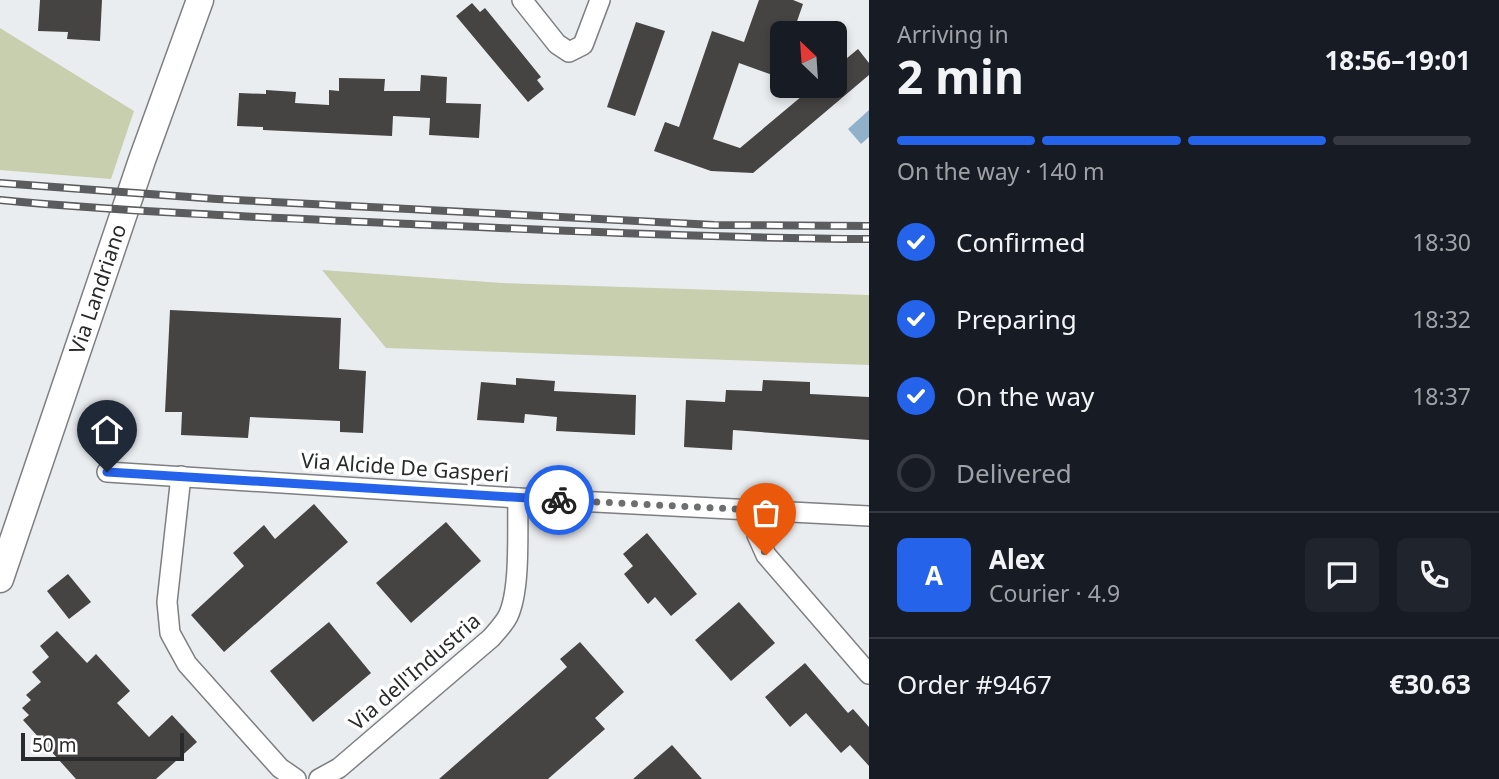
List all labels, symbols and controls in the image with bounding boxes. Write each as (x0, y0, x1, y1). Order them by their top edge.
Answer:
text: Arriving in (897, 18, 1009, 50)
north arrow (770, 21, 847, 98)
map controls (770, 21, 847, 98)
text: 18:56–19:01 (1324, 42, 1471, 78)
text: 2 min (897, 45, 1024, 107)
text: On the way · 140 m (897, 155, 1104, 187)
street label: Via Landriano (62, 220, 132, 358)
icon: check (897, 223, 935, 261)
text: Confirmed (956, 224, 1086, 260)
text: 18:30 (1412, 226, 1471, 258)
icon: check (897, 300, 935, 338)
text: Preparing (956, 301, 1077, 337)
text: 18:32 (1412, 303, 1471, 335)
icon: check (897, 377, 935, 415)
text: On the way (956, 378, 1094, 414)
text: 18:37 (1412, 380, 1471, 412)
pin (77, 400, 137, 472)
icon: home (88, 411, 126, 449)
street label: Via Alcide De Gasperi (300, 446, 510, 488)
text: Delivered (956, 455, 1072, 491)
courier (524, 465, 594, 535)
icon: bike (540, 481, 578, 519)
pin (736, 483, 796, 555)
icon: bag (747, 494, 785, 532)
button: chat (1305, 538, 1379, 612)
button: phone (1397, 538, 1471, 612)
text: Alex (989, 541, 1045, 577)
text: A (925, 557, 943, 593)
text: Courier · 4.9 (989, 577, 1120, 609)
street label: Via dell'Industria (343, 607, 486, 736)
text: Order #9467 (897, 666, 1052, 702)
text: €30.63 (1389, 666, 1471, 702)
scale bar (21, 730, 184, 762)
text: 50 m (32, 732, 76, 758)

